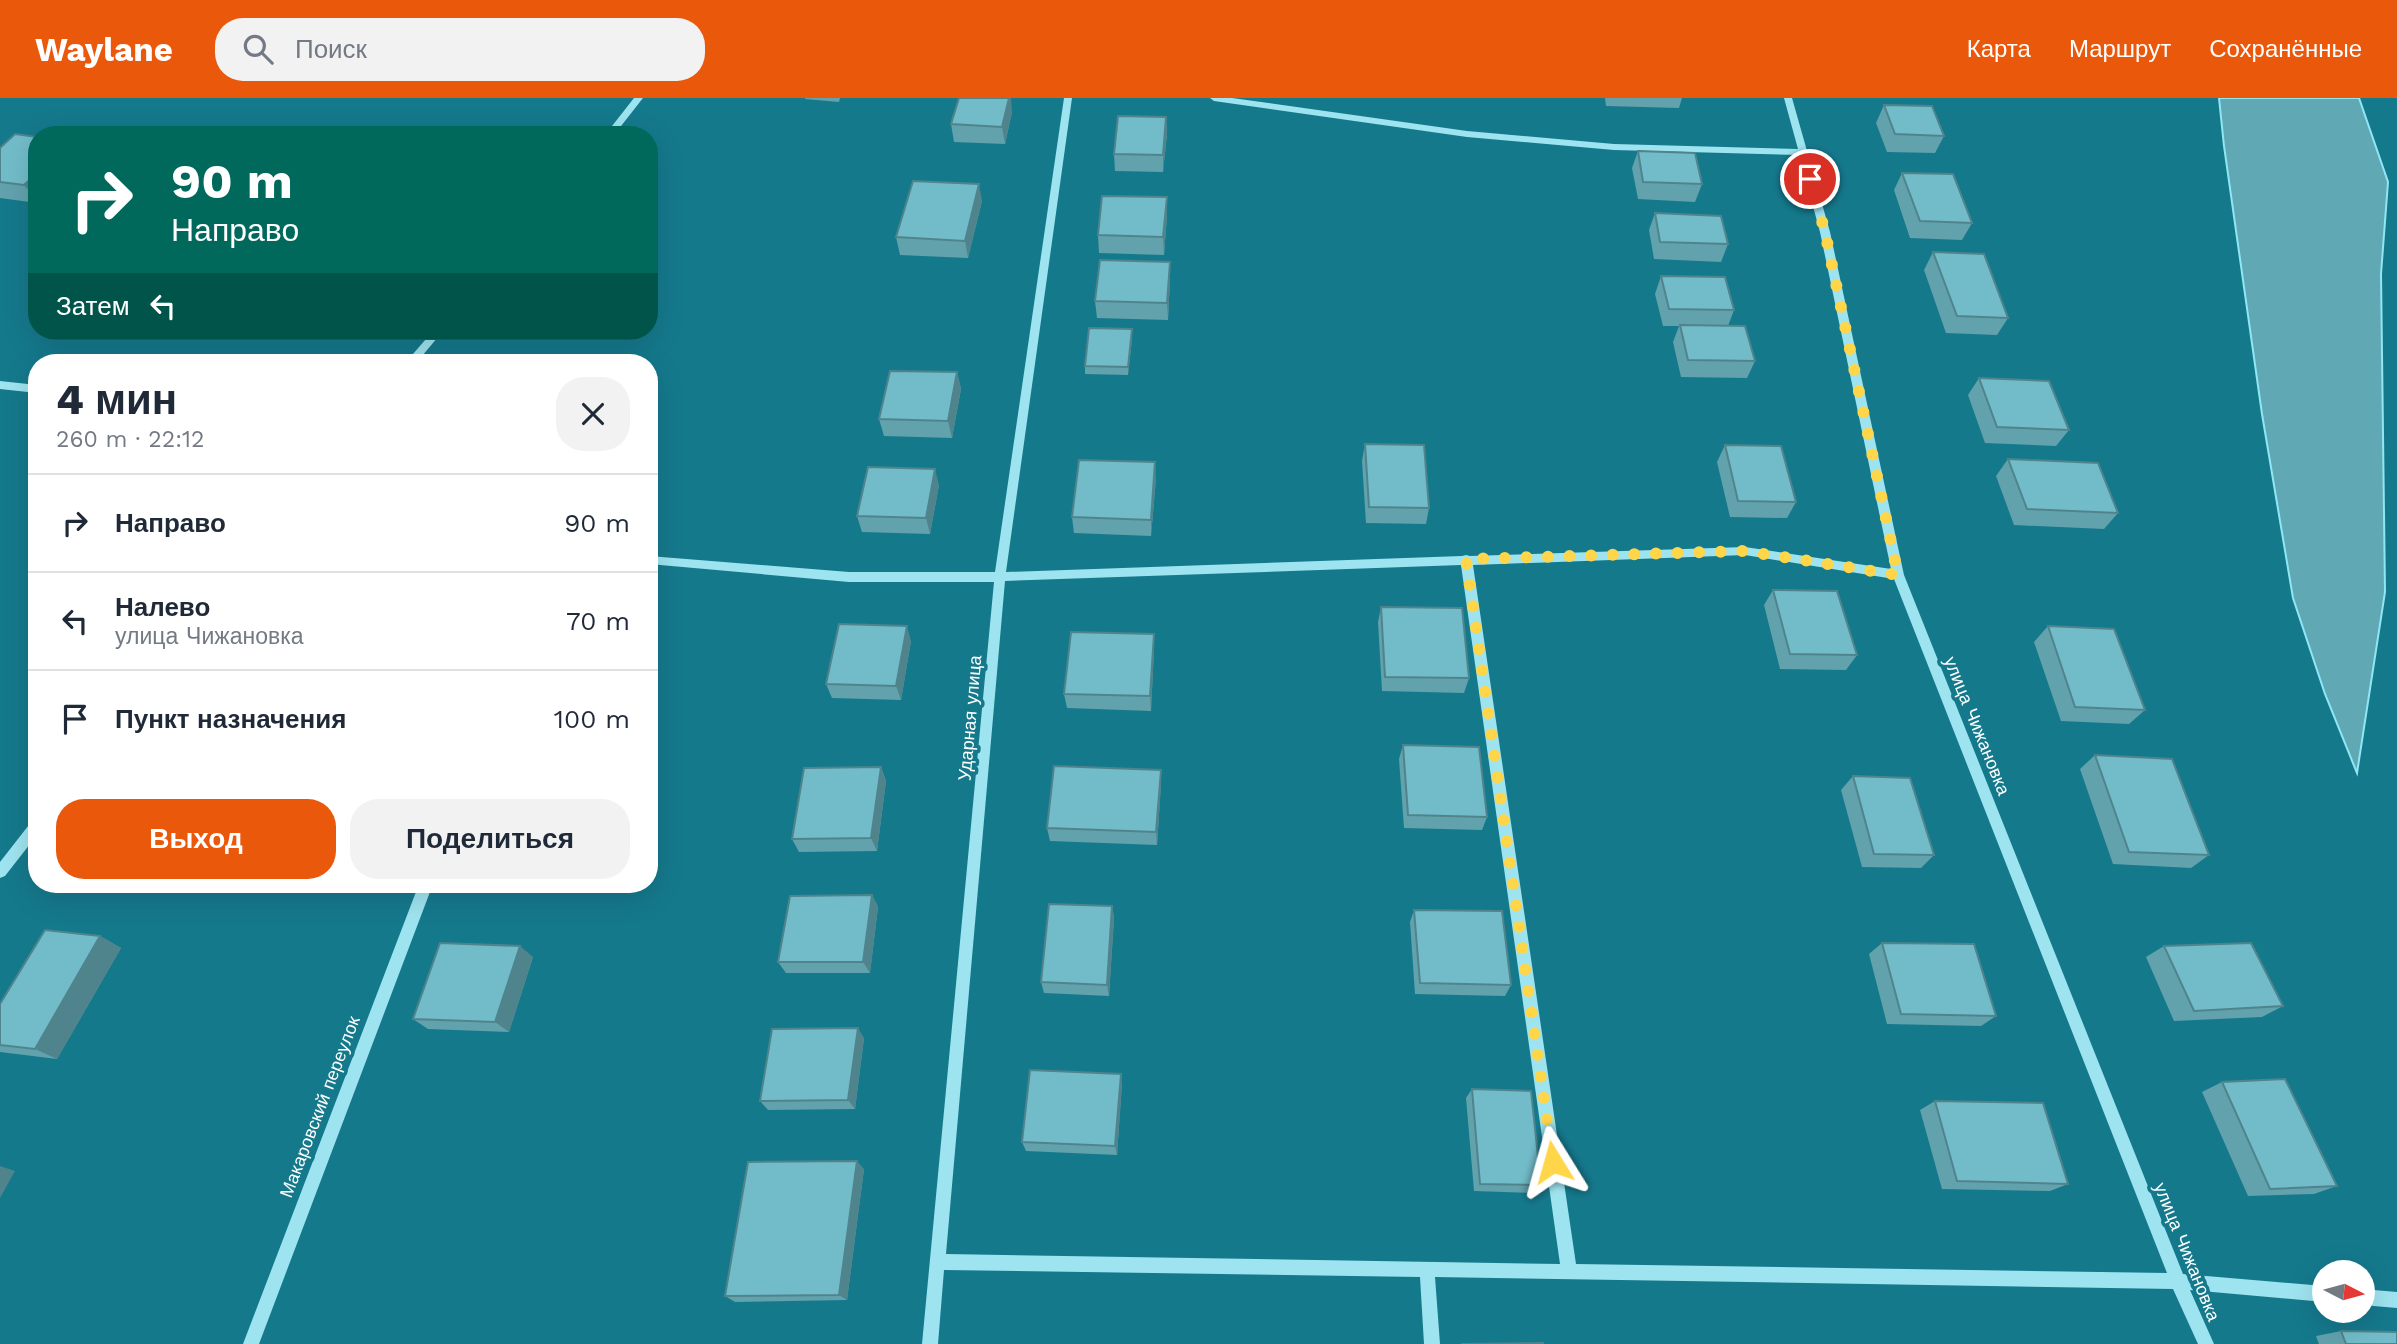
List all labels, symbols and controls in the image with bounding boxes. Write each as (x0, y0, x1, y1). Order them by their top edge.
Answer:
search box (215, 18, 705, 81)
text: Waylane (35, 30, 173, 69)
icon: search (239, 30, 277, 68)
text: Поиск (295, 34, 367, 64)
text: Карта (1967, 35, 2031, 63)
text: Маршрут (2069, 35, 2171, 63)
text: Сохранённые (2209, 35, 2362, 63)
pin (1780, 149, 1840, 209)
text: 90 m (171, 152, 293, 210)
icon: right (56, 154, 147, 245)
icon: arrive (1791, 160, 1829, 198)
text: Направо (171, 211, 299, 249)
icon: left (144, 287, 182, 325)
text: Затем (56, 291, 130, 321)
text: 4 мин (56, 375, 177, 424)
button: close (556, 377, 630, 451)
text: 260 m · 22:12 (56, 426, 204, 453)
icon: right (56, 504, 94, 542)
text: Направо (115, 508, 226, 538)
text: 90 m (564, 508, 630, 538)
text: Налево (115, 592, 210, 622)
icon: left (56, 602, 94, 640)
text: 70 m (566, 606, 630, 636)
text: улица Чижановка (115, 623, 304, 650)
street label: Ударная улица (954, 653, 986, 782)
street label: улица Чижановка (1940, 653, 2015, 799)
icon: arrive (56, 700, 94, 738)
text: Пункт назначения (115, 704, 346, 734)
text: 100 m (554, 704, 630, 734)
button: Выход (56, 799, 336, 879)
button: Поделиться (350, 799, 630, 879)
street label: Макаровский переулок (275, 1013, 364, 1201)
position arrow (1516, 1125, 1590, 1199)
street label: улица Чижановка (2150, 1179, 2225, 1325)
north arrow (2312, 1260, 2375, 1323)
map controls (2312, 1260, 2375, 1323)

